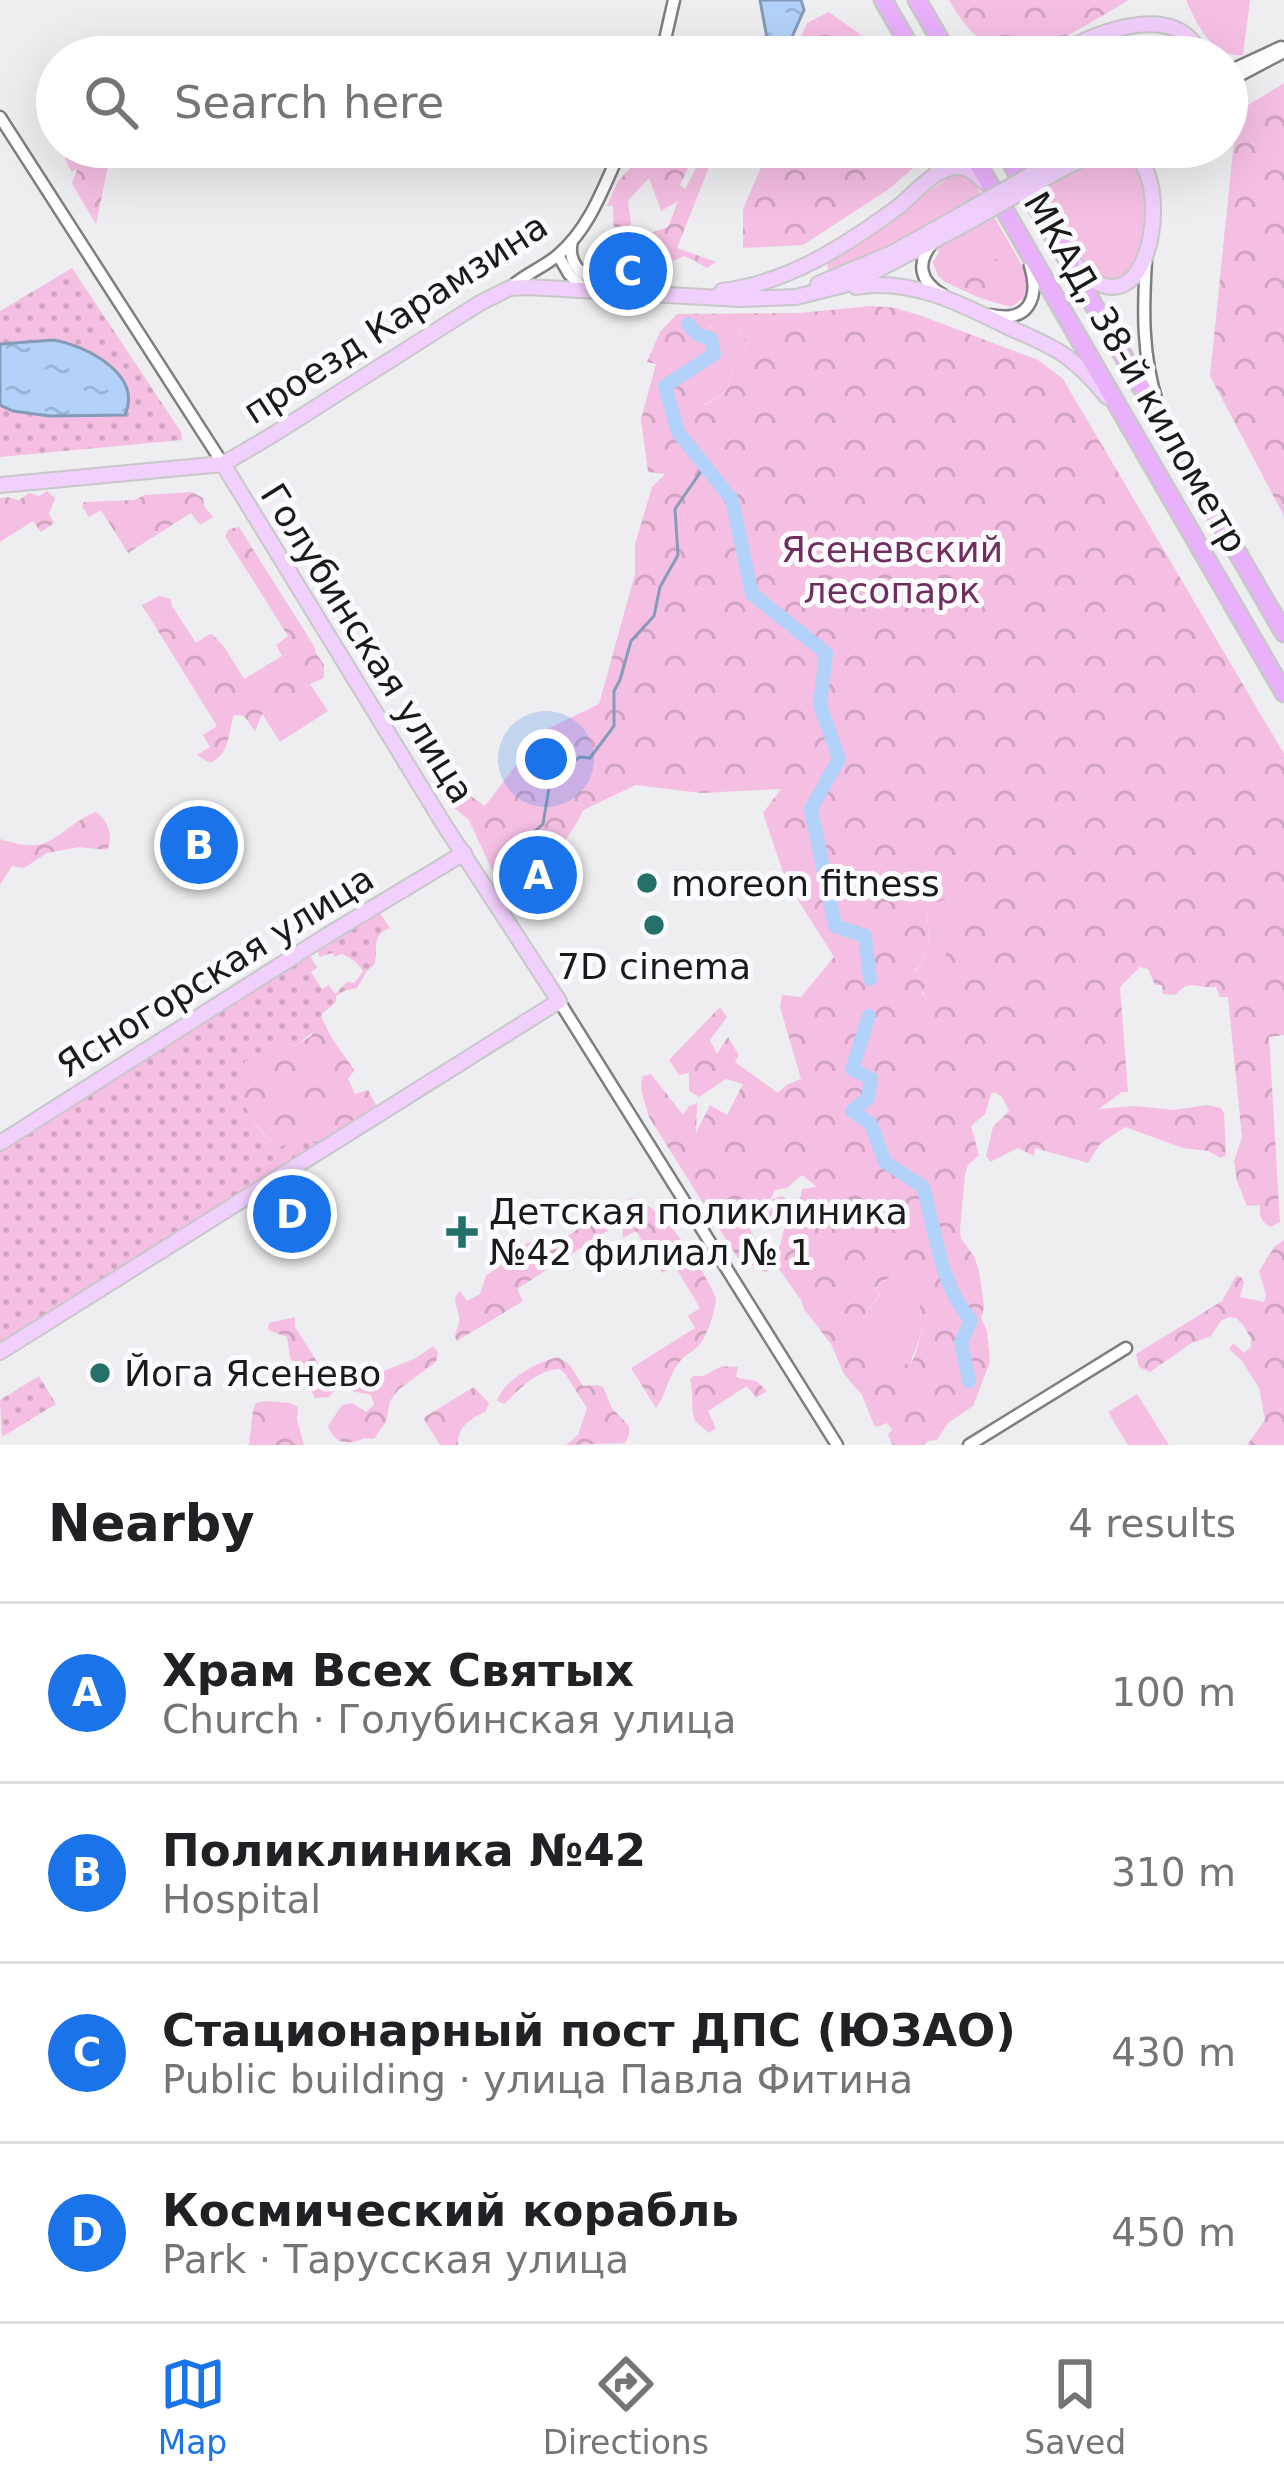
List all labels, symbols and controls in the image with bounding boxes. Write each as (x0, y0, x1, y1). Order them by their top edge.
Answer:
search box (36, 36, 1248, 168)
icon: search (78, 69, 144, 135)
text: Search here (174, 76, 444, 129)
street label: МКАД, 38-й километр (1016, 185, 1256, 560)
street label: проезд Карамзина (236, 205, 555, 432)
pin: C (589, 226, 667, 316)
street label: Голубинская улица (253, 476, 483, 810)
park label: Ясеневский лесопарк (781, 529, 1003, 611)
your location (516, 729, 576, 789)
pin: B (160, 800, 238, 890)
pin: A (499, 830, 577, 920)
street label: Ясногорская улица (50, 857, 381, 1086)
place label: moreon fitness (671, 863, 940, 904)
marker: moreon fitness (634, 870, 660, 896)
marker: 7D cinema (641, 912, 667, 938)
place label: 7D cinema (557, 946, 751, 987)
pin: D (253, 1169, 331, 1259)
place label: Детская поликлиника №42 филиал № 1 (489, 1191, 908, 1273)
marker: Детская поликлиника №42 филиал № 1 (446, 1216, 478, 1248)
place label: Йога Ясенево (124, 1353, 381, 1394)
marker: Йога Ясенево (87, 1360, 113, 1386)
text: Nearby (48, 1494, 255, 1553)
text: 4 results (1068, 1501, 1236, 1546)
text: Храм Всех Святых (162, 1644, 634, 1697)
text: A (72, 1670, 102, 1715)
text: 100 m (1111, 1670, 1236, 1715)
text: Church · Голубинская улица (162, 1697, 736, 1742)
text: Поликлиника №42 (162, 1824, 646, 1877)
text: B (72, 1850, 102, 1895)
text: 310 m (1111, 1850, 1236, 1895)
text: Hospital (162, 1877, 321, 1922)
text: Стационарный пост ДПС (ЮЗАО) (162, 2004, 1016, 2057)
text: C (73, 2030, 101, 2075)
text: 430 m (1111, 2030, 1236, 2075)
text: Public building · улица Павла Фитина (162, 2057, 913, 2102)
text: Космический корабль (162, 2184, 739, 2237)
text: D (71, 2210, 103, 2255)
text: 450 m (1111, 2210, 1236, 2255)
text: Park · Тарусская улица (162, 2237, 629, 2282)
tab: Map (158, 2351, 227, 2462)
tab: Directions (543, 2351, 709, 2462)
tab: Saved (1024, 2351, 1126, 2462)

